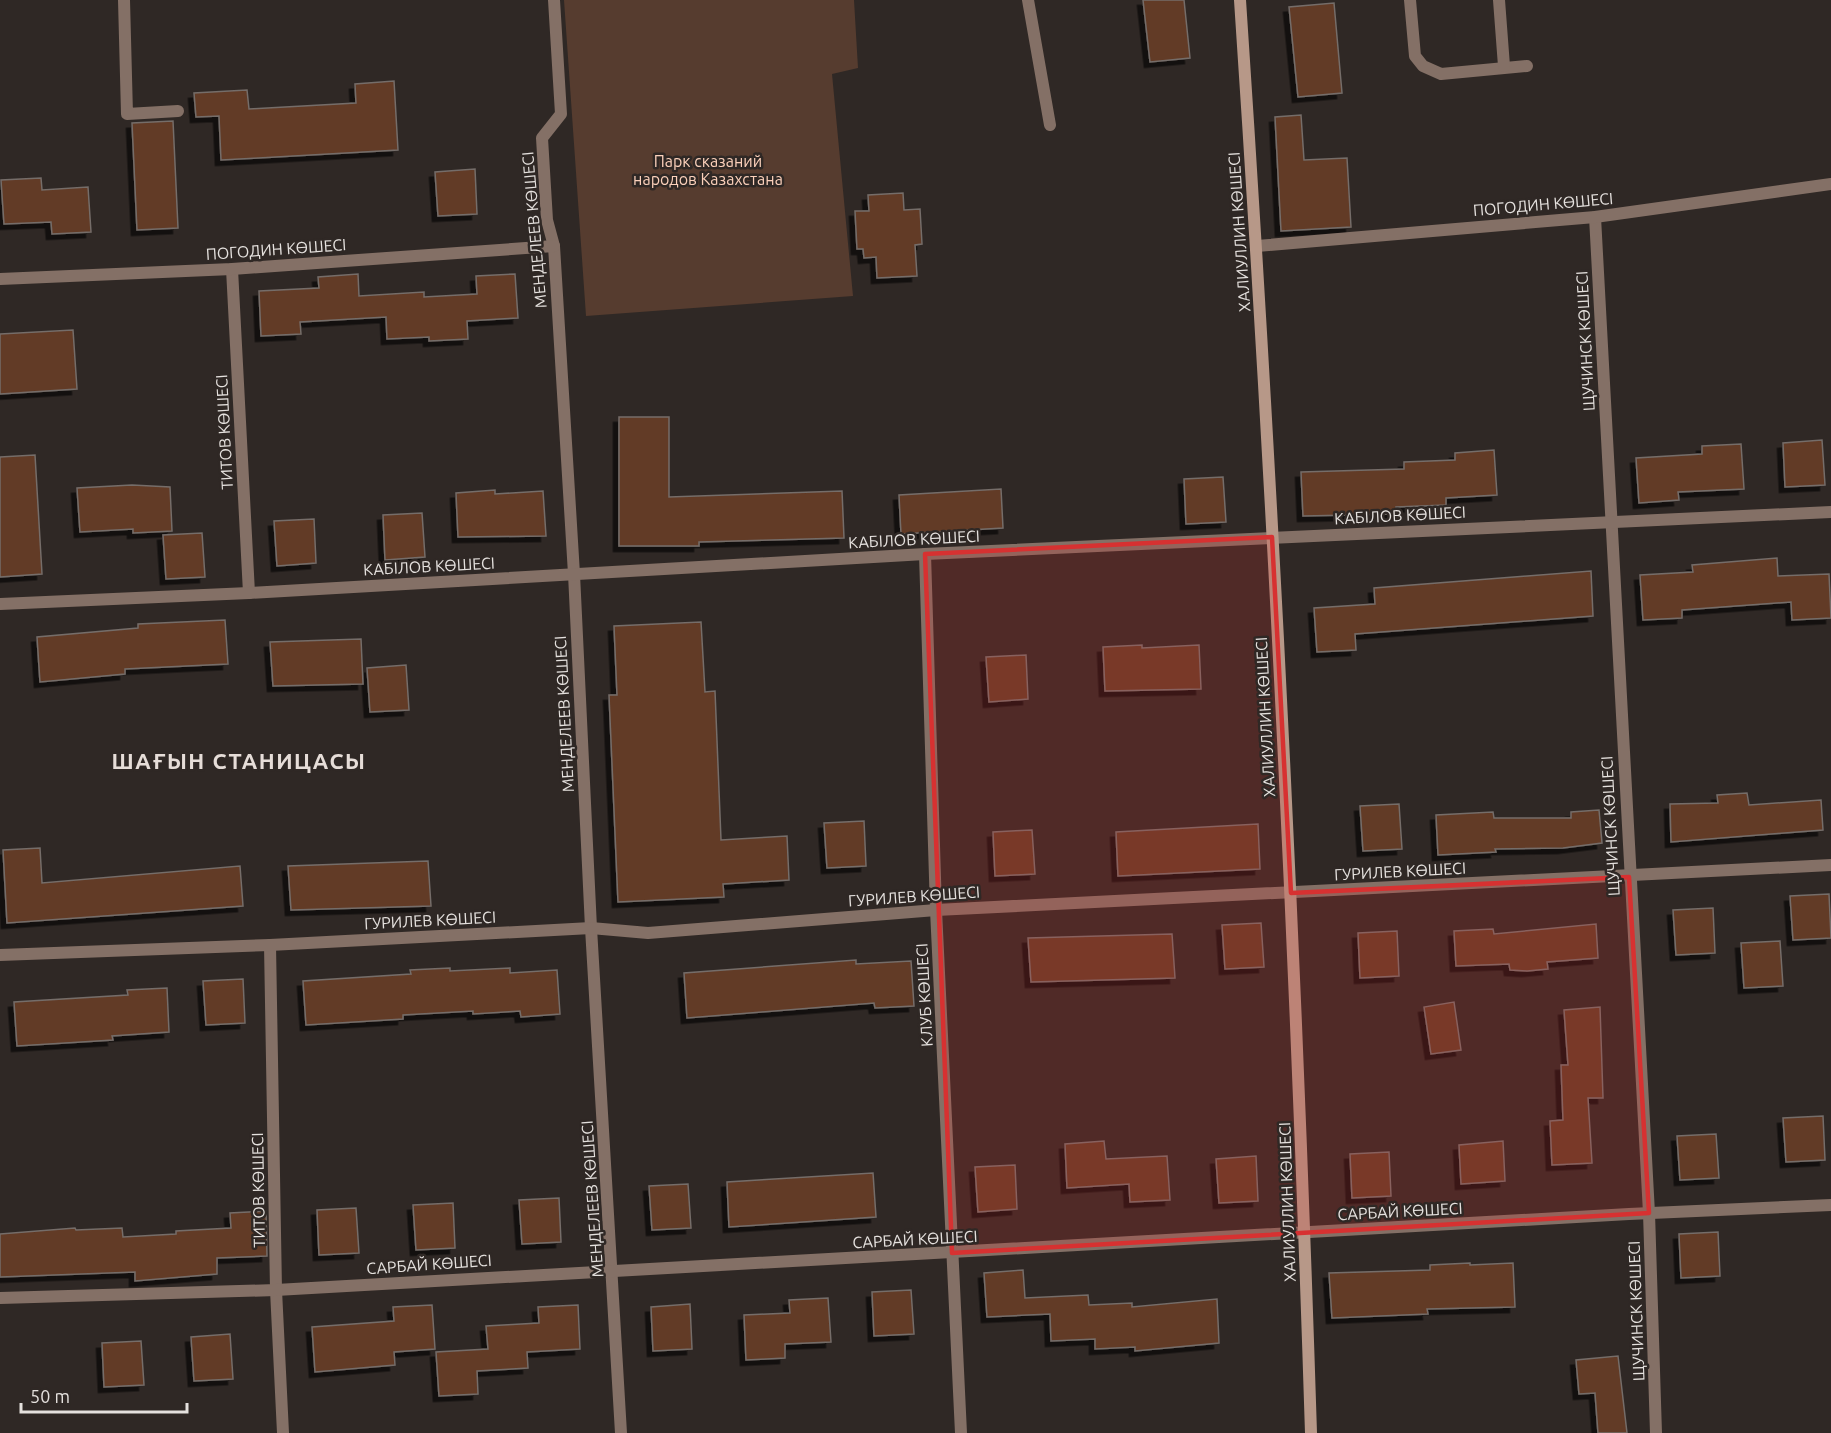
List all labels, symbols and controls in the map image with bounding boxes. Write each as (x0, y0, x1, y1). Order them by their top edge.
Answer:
street label: МЕНДЕЛЕЕВ КӨШЕСІ (518, 151, 550, 309)
park label: Парк сказаний народов Казахстана (633, 152, 783, 188)
street label: ХАЛИУЛЛИН КӨШЕСІ (1224, 152, 1254, 312)
street label: ПОГОДИН КӨШЕСІ (1472, 189, 1614, 219)
street label: ПОГОДИН КӨШЕСІ (205, 235, 347, 263)
street label: ЩУЧИНСК КӨШЕСІ (1572, 270, 1598, 412)
street label: ТИТОВ КӨШЕСІ (212, 374, 236, 490)
street label: КАБІЛОВ КӨШЕСІ (1334, 503, 1466, 527)
street label: КАБІЛОВ КӨШЕСІ (848, 527, 980, 551)
street label: КАБІЛОВ КӨШЕСІ (363, 554, 495, 578)
street label: МЕНДЕЛЕЕВ КӨШЕСІ (551, 635, 577, 793)
street label: ХАЛИУЛЛИН КӨШЕСІ (1252, 637, 1278, 797)
district label: ШАҒЫН СТАНИЦАСЫ (112, 748, 366, 773)
street label: ЩУЧИНСК КӨШЕСІ (1597, 755, 1623, 897)
street label: ГУРИЛЕВ КӨШЕСІ (1334, 859, 1466, 883)
street label: ГУРИЛЕВ КӨШЕСІ (848, 882, 980, 910)
street label: ГУРИЛЕВ КӨШЕСІ (364, 908, 496, 932)
street label: КЛУБ КӨШЕСІ (912, 943, 936, 1047)
street label: МЕНДЕЛЕЕВ КӨШЕСІ (578, 1120, 606, 1278)
street label: ХАЛИУЛЛИН КӨШЕСІ (1275, 1122, 1299, 1282)
street label: ТИТОВ КӨШЕСІ (248, 1132, 268, 1248)
street label: САРБАЙ КӨШЕСІ (1337, 1198, 1463, 1223)
street label: САРБАЙ КӨШЕСІ (852, 1226, 978, 1251)
street label: ЩУЧИНСК КӨШЕСІ (1625, 1241, 1647, 1381)
street label: САРБАЙ КӨШЕСІ (366, 1250, 492, 1277)
scale bar (21, 1376, 188, 1414)
text: 50 m (30, 1386, 70, 1406)

